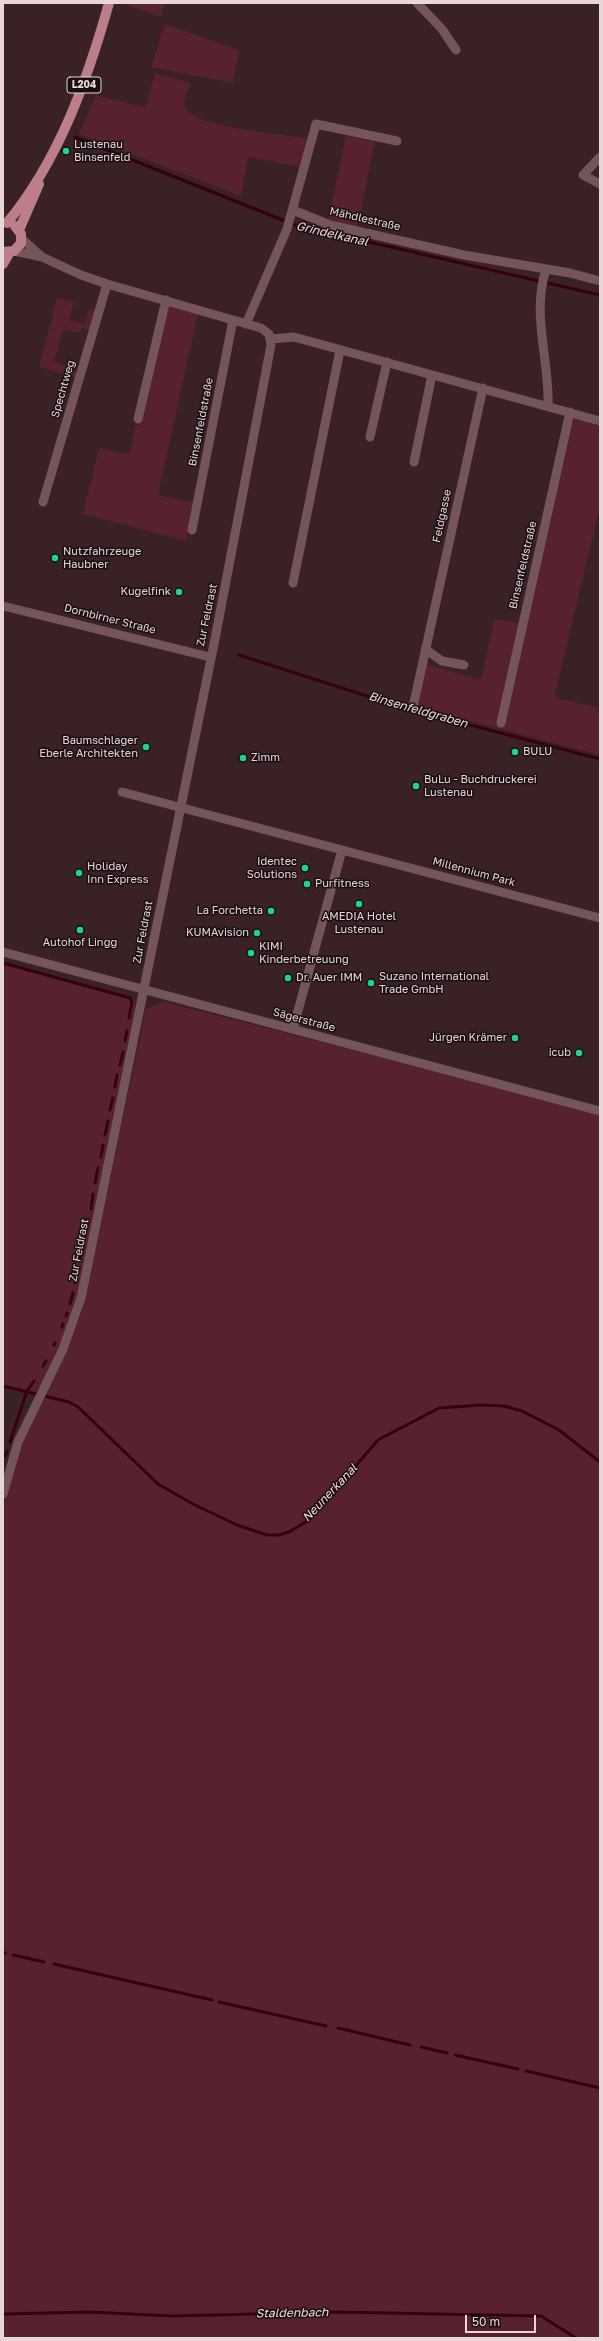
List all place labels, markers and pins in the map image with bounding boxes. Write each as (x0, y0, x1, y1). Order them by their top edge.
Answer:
place label: Lustenau Binsenfeld (74, 138, 131, 164)
marker: Lustenau Binsenfeld (61, 146, 71, 156)
place label: Nutzfahrzeuge Haubner (63, 545, 141, 571)
marker: Nutzfahrzeuge Haubner (50, 553, 60, 563)
place label: Kugelfink (121, 585, 171, 599)
marker: Kugelfink (174, 587, 184, 597)
place label: Baumschlager Eberle Architekten (39, 734, 138, 760)
marker: Baumschlager Eberle Architekten (141, 742, 151, 752)
place label: BULU (523, 745, 552, 759)
marker: BULU (510, 747, 520, 757)
place label: Zimm (251, 751, 280, 765)
marker: Zimm (238, 753, 248, 763)
place label: BuLu - Buchdruckerei Lustenau (424, 773, 537, 799)
marker: BuLu - Buchdruckerei Lustenau (411, 781, 421, 791)
place label: Identec Solutions (247, 855, 297, 881)
place label: Holiday Inn Express (87, 860, 148, 886)
marker: Identec Solutions (300, 863, 310, 873)
marker: Holiday Inn Express (74, 868, 84, 878)
place label: Purfitness (315, 877, 370, 891)
marker: Purfitness (302, 879, 312, 889)
marker: AMEDIA Hotel Lustenau (354, 899, 364, 909)
place label: La Forchetta (196, 904, 263, 918)
marker: La Forchetta (266, 906, 276, 916)
place label: AMEDIA Hotel Lustenau (322, 910, 396, 936)
marker: Autohof Lingg (75, 925, 85, 935)
place label: KUMAvision (186, 926, 249, 940)
marker: KUMAvision (252, 928, 262, 938)
place label: Autohof Lingg (43, 936, 117, 950)
place label: KIMI Kinderbetreuung (259, 940, 349, 966)
marker: KIMI Kinderbetreuung (246, 948, 256, 958)
place label: Suzano International Trade GmbH (379, 970, 489, 996)
place label: Dr. Auer IMM (296, 971, 362, 985)
marker: Dr. Auer IMM (283, 973, 293, 983)
marker: Suzano International Trade GmbH (366, 978, 376, 988)
place label: Jürgen Krämer (429, 1031, 507, 1045)
marker: Jürgen Krämer (510, 1033, 520, 1043)
place label: icub (549, 1046, 571, 1060)
marker: icub (574, 1048, 584, 1058)

